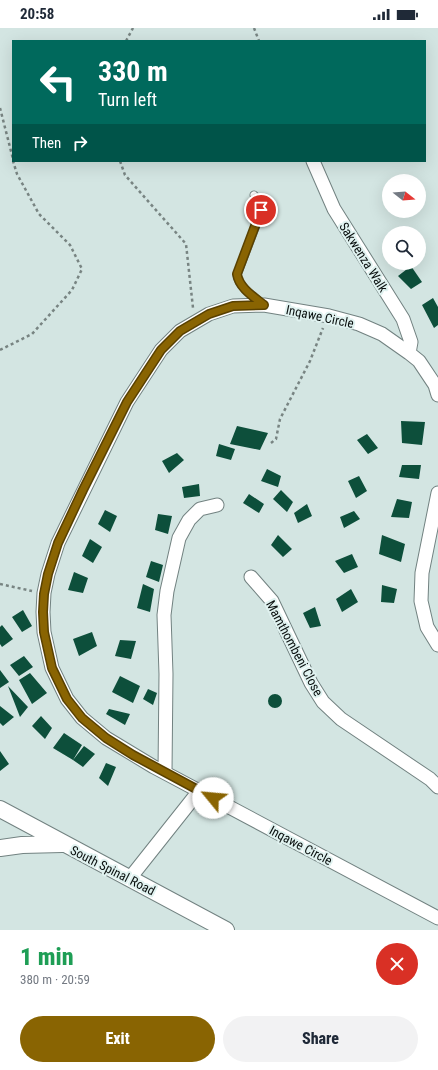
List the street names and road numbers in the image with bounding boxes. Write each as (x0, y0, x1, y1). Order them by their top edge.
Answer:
street label: Sakwenza Walk (336, 220, 391, 295)
street label: Inqawe Circle (285, 302, 355, 331)
street label: Mamthombeni Close (263, 598, 326, 699)
street label: Inqawe Circle (267, 823, 335, 868)
street label: South Spinal Road (68, 843, 158, 898)

